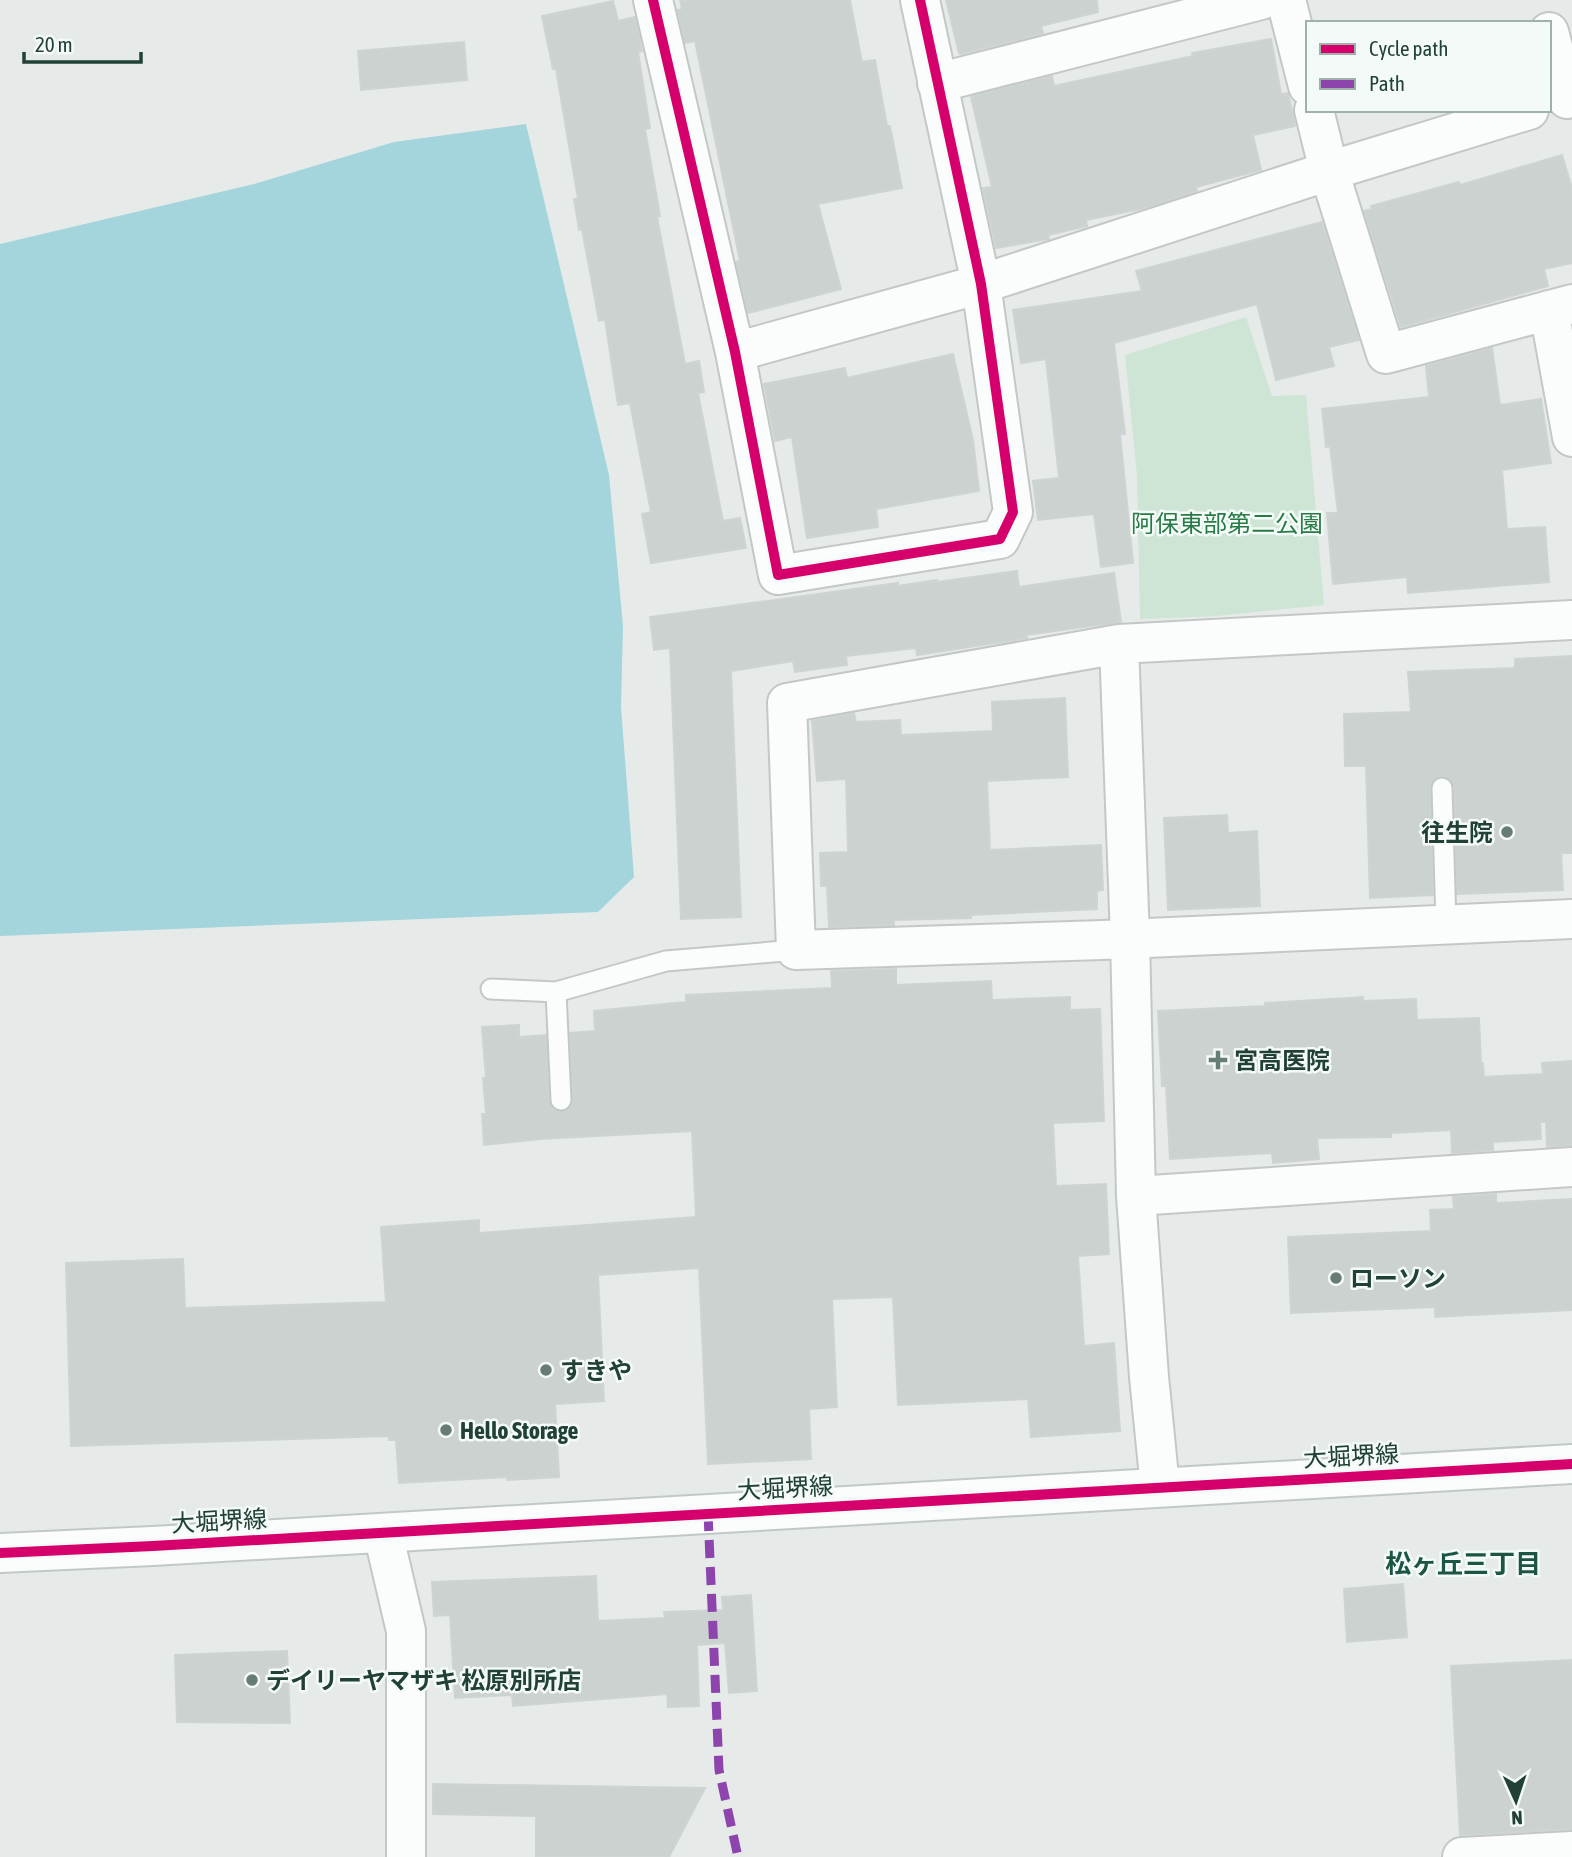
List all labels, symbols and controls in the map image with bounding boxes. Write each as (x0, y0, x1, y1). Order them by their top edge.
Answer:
scale bar (24, 21, 142, 65)
legend (1306, 21, 1551, 112)
text: 20 m (35, 32, 73, 56)
text: Cycle path (1369, 36, 1448, 60)
text: Path (1369, 71, 1405, 95)
park label: 阿保東部第二公園 (1131, 510, 1323, 537)
place label: 往生院 (1421, 819, 1493, 846)
marker: 往生院 (1499, 824, 1515, 840)
place label: 宮高医院 (1234, 1047, 1330, 1074)
marker: 宮高医院 (1208, 1050, 1228, 1070)
place label: ローソン (1350, 1265, 1446, 1292)
marker: ローソン (1328, 1270, 1344, 1286)
place label: すきや (560, 1357, 632, 1384)
marker: すきや (538, 1362, 554, 1378)
place label: Hello Storage (460, 1417, 579, 1444)
marker: Hello Storage (438, 1422, 454, 1438)
street label: 大堀堺線 (1302, 1440, 1400, 1472)
street label: 大堀堺線 (736, 1472, 834, 1504)
street label: 大堀堺線 (170, 1505, 268, 1537)
district label: 松ヶ丘三丁目 (1385, 1549, 1541, 1579)
place label: デイリーヤマザキ 松原別所店 (266, 1667, 581, 1694)
marker: デイリーヤマザキ 松原別所店 (244, 1672, 260, 1688)
north arrow (1481, 1766, 1551, 1836)
text: N (1511, 1807, 1523, 1829)

